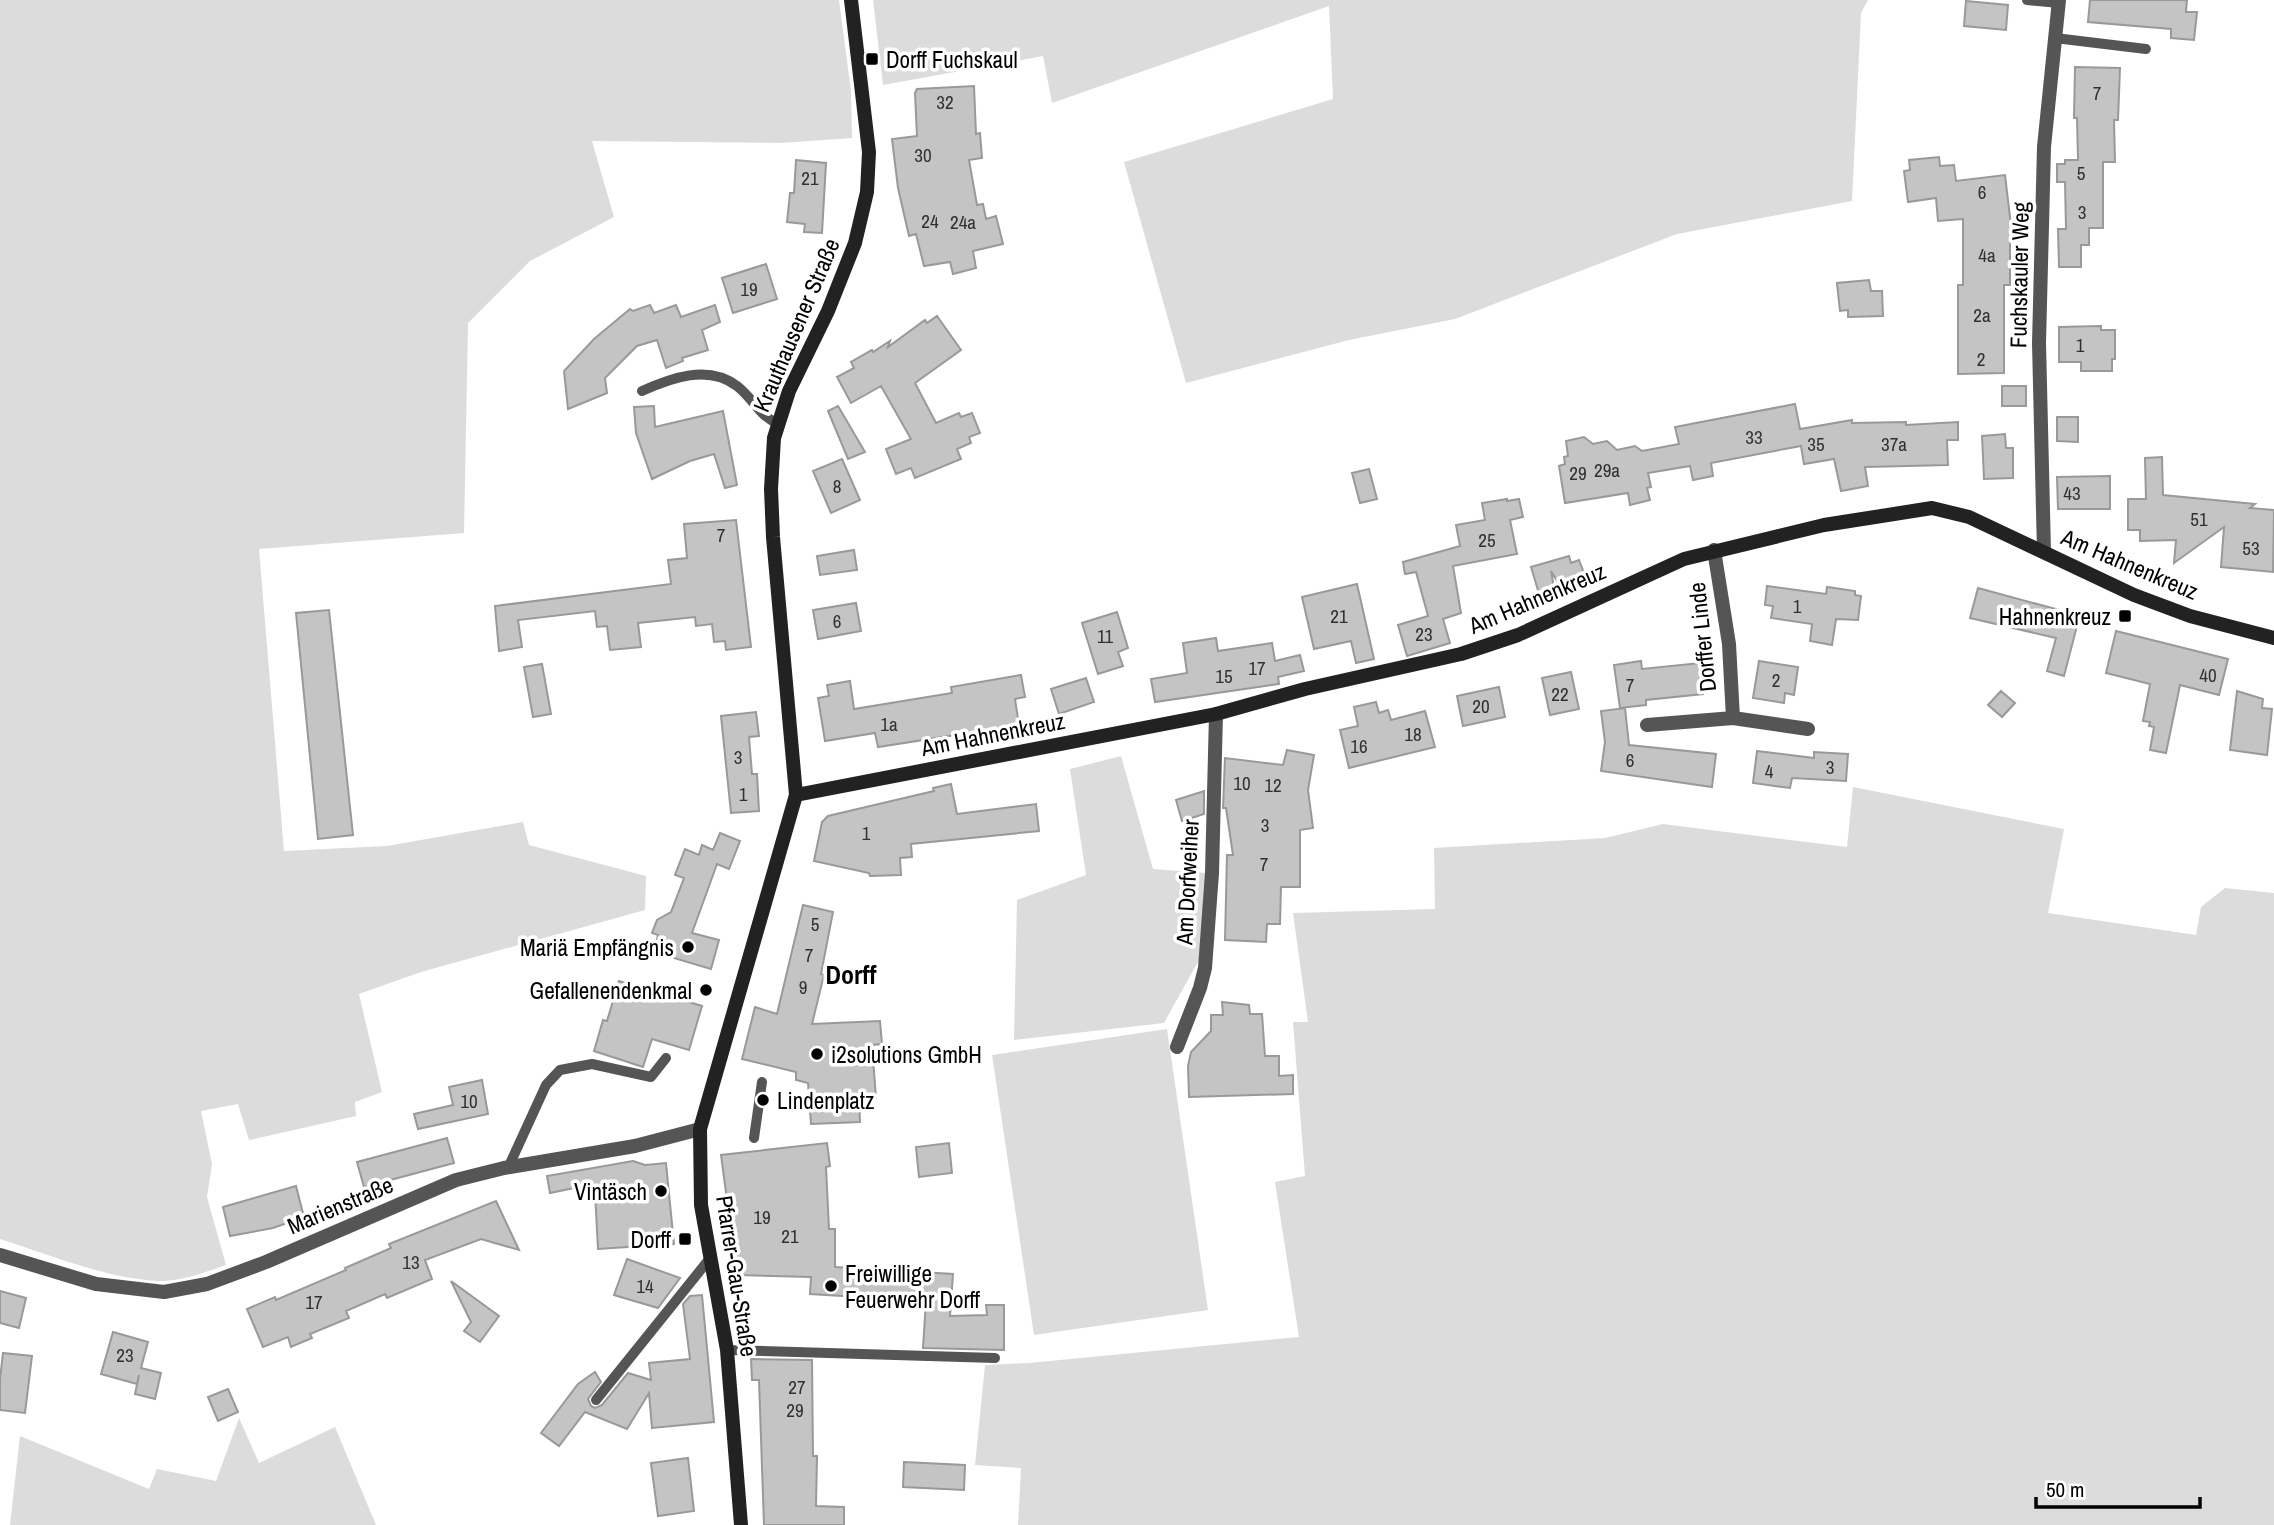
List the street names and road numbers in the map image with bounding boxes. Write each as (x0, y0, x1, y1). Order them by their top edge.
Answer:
street label: Fuchskauler Weg (2002, 201, 2036, 348)
street label: Krauthausener Straße (745, 234, 847, 416)
street label: Am Hahnenkreuz (2056, 521, 2203, 607)
street label: Am Hahnenkreuz (1463, 555, 1610, 641)
street label: Dorffer Linde (1681, 581, 1723, 693)
street label: Am Hahnenkreuz (918, 705, 1067, 763)
street label: Am Dorfweiher (1168, 818, 1206, 947)
street label: Marienstraße (282, 1169, 398, 1241)
street label: Pfarrer-Gau-Straße (709, 1193, 765, 1359)

